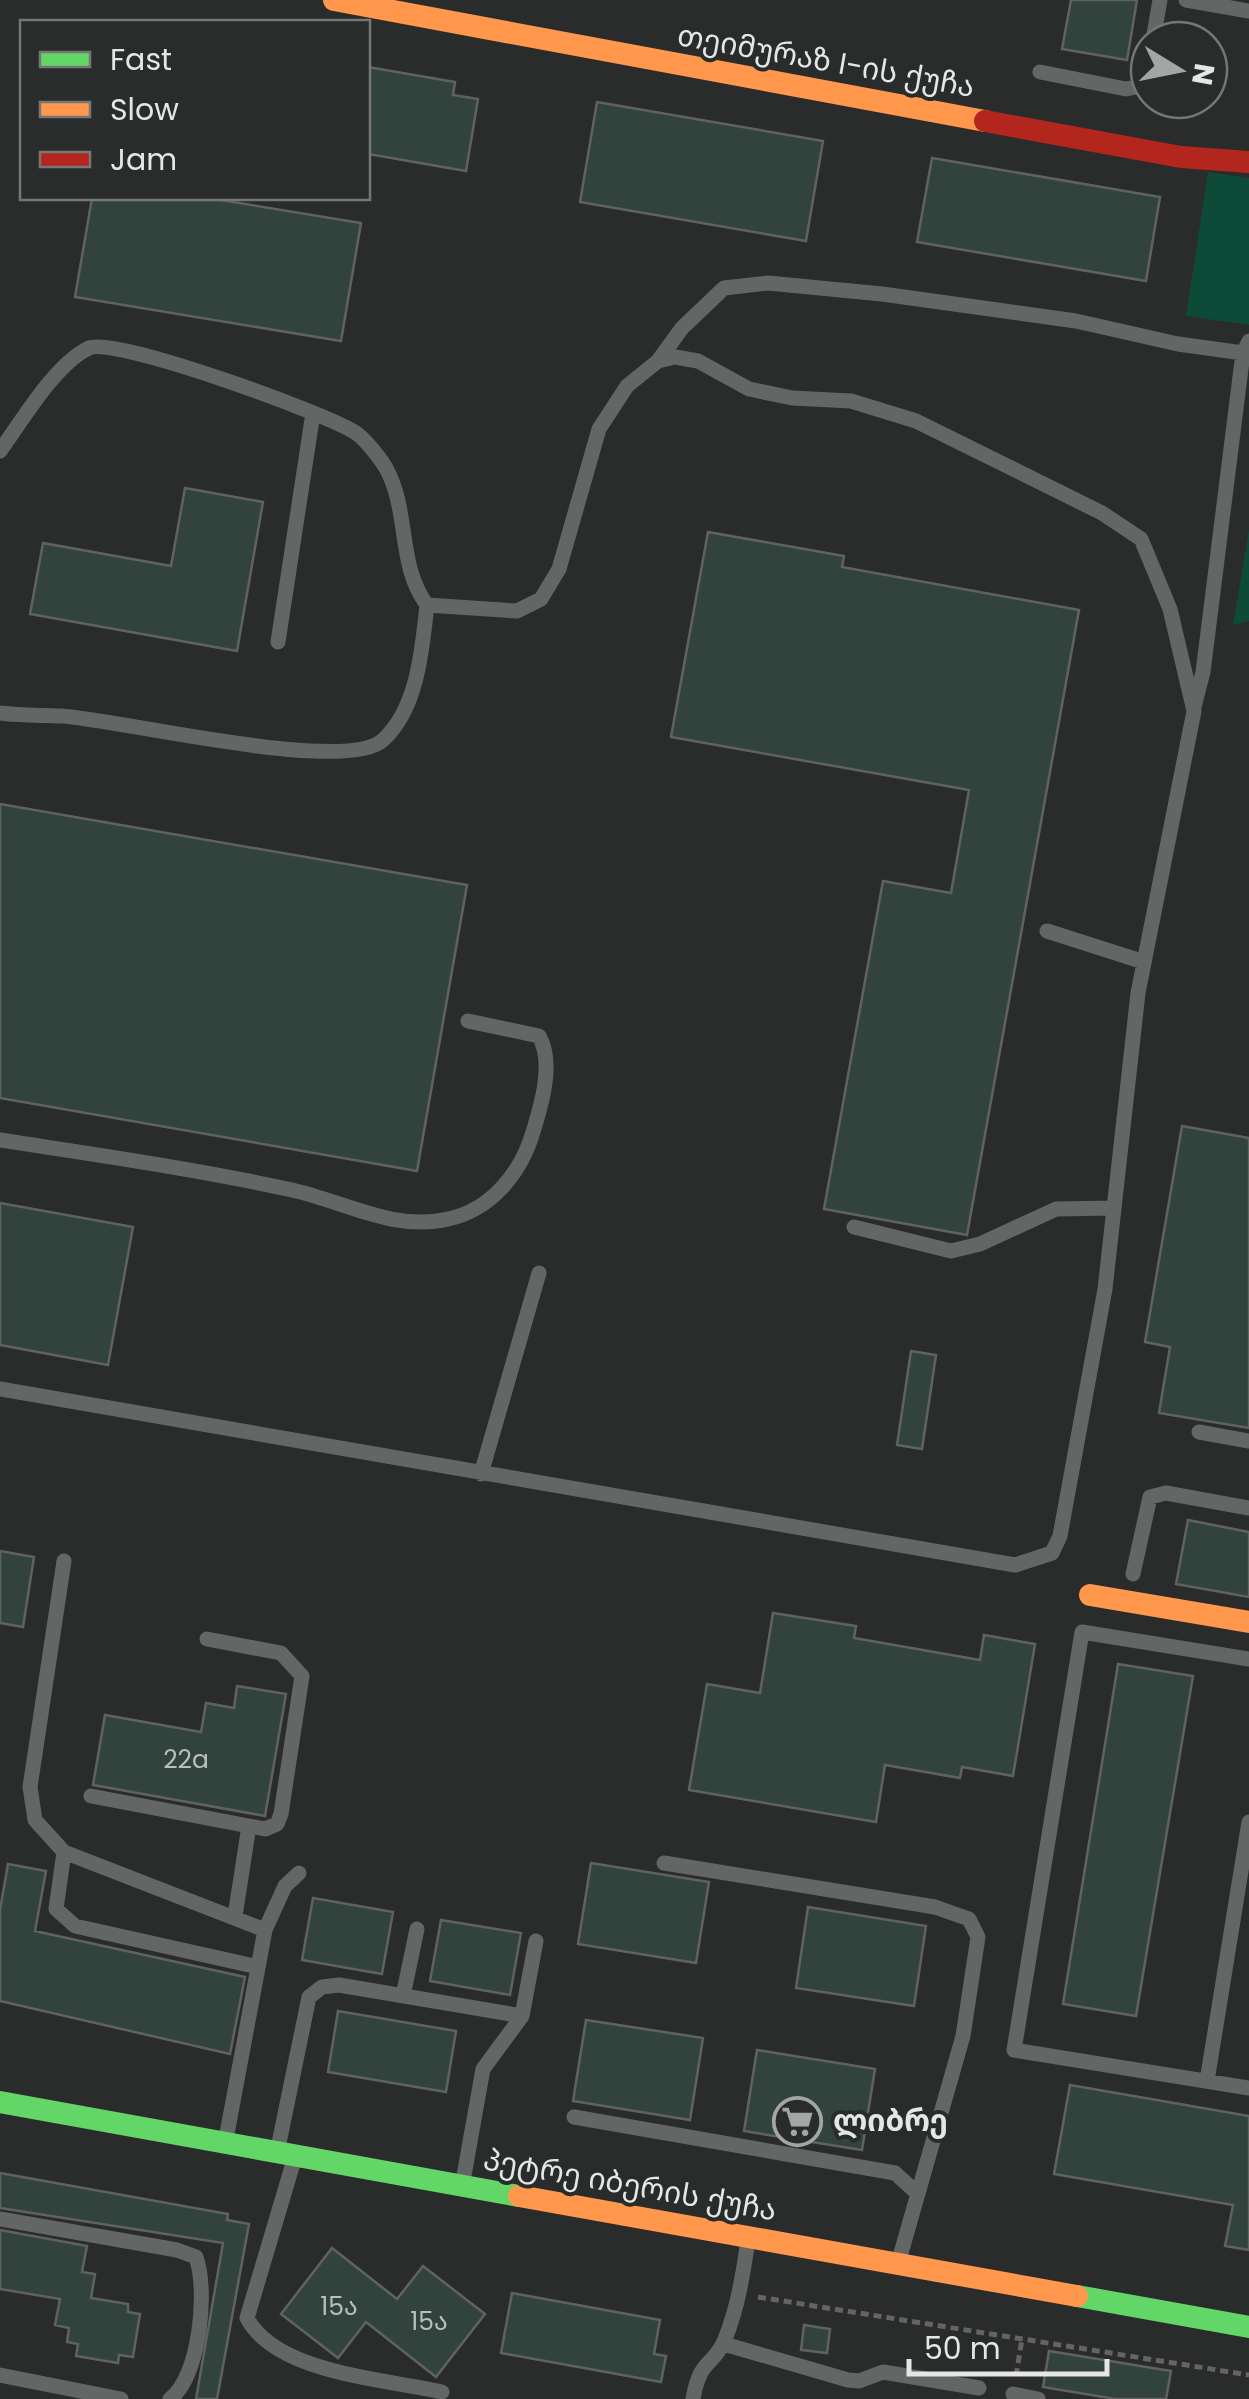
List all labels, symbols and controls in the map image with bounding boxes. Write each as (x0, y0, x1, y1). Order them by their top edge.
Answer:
street label: თეიმურაზ I-ის ქუჩა (674, 13, 978, 108)
legend (20, 20, 370, 200)
north arrow (1129, 20, 1229, 120)
text: Fast (110, 38, 172, 81)
text: N (1182, 60, 1224, 88)
text: Slow (110, 88, 179, 131)
text: Jam (110, 138, 177, 181)
house number: 22a (163, 1742, 209, 1777)
supermarket icon: ლიბრე (772, 2095, 824, 2147)
place label: ლიბრე (833, 2099, 948, 2142)
street label: პეტრე იბერის ქუჩა (480, 2138, 780, 2231)
house number: 15ა (320, 2289, 358, 2324)
house number: 15ა (410, 2304, 448, 2339)
scale bar (909, 2314, 1106, 2376)
text: 50 m (924, 2327, 1001, 2370)

